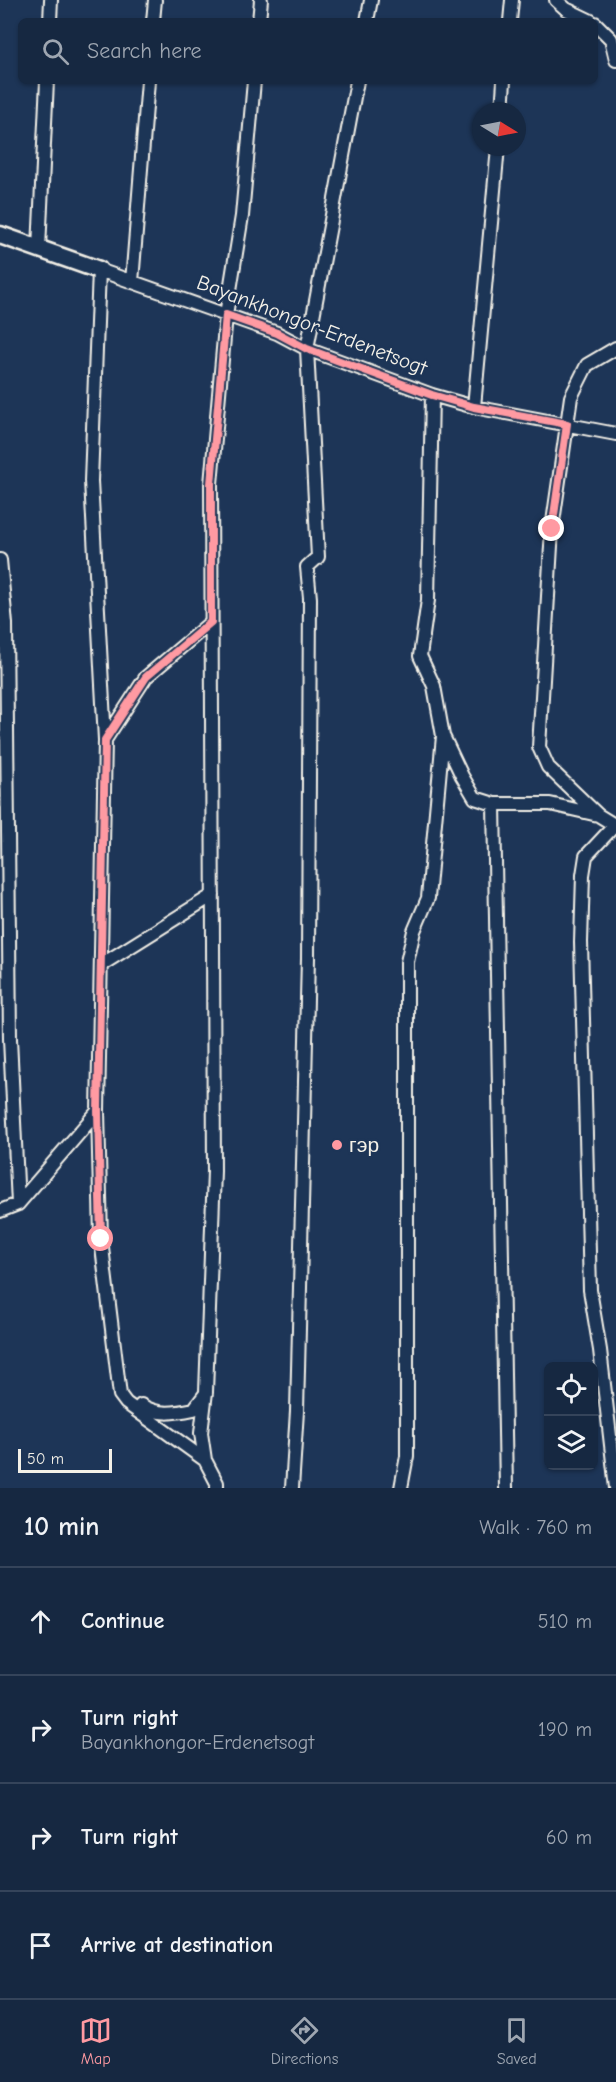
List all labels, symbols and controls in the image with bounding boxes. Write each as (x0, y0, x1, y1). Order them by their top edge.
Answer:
search box (18, 18, 598, 84)
icon: search (39, 35, 72, 68)
text: Search here (87, 38, 202, 64)
north arrow (472, 102, 526, 156)
street label: Bayankhongor-Erdenetsogt (193, 270, 431, 380)
route end (538, 515, 564, 541)
place label: гэр (349, 1133, 379, 1157)
marker: гэр (330, 1138, 344, 1152)
route start (87, 1225, 113, 1251)
map controls (544, 1362, 598, 1470)
button: locate (544, 1362, 598, 1416)
button: layers (544, 1416, 598, 1470)
scale bar (18, 1446, 112, 1474)
text: 50 m (27, 1450, 64, 1468)
text: 10 min (24, 1512, 99, 1542)
text: Walk · 760 m (479, 1516, 592, 1539)
icon: ahead (24, 1605, 57, 1638)
text: Continue (81, 1608, 164, 1634)
text: 510 m (538, 1610, 592, 1633)
text: Turn right (81, 1705, 178, 1731)
icon: right (24, 1713, 57, 1746)
text: 190 m (538, 1718, 592, 1741)
text: Bayankhongor-Erdenetsogt (81, 1731, 314, 1754)
icon: right (24, 1821, 57, 1854)
text: Turn right (81, 1824, 178, 1850)
text: 60 m (546, 1826, 592, 1849)
icon: arrive (24, 1929, 57, 1962)
text: Arrive at destination (81, 1932, 273, 1958)
tab: Map (79, 2014, 112, 2068)
tab: Directions (271, 2014, 338, 2068)
tab: Saved (497, 2014, 537, 2068)

